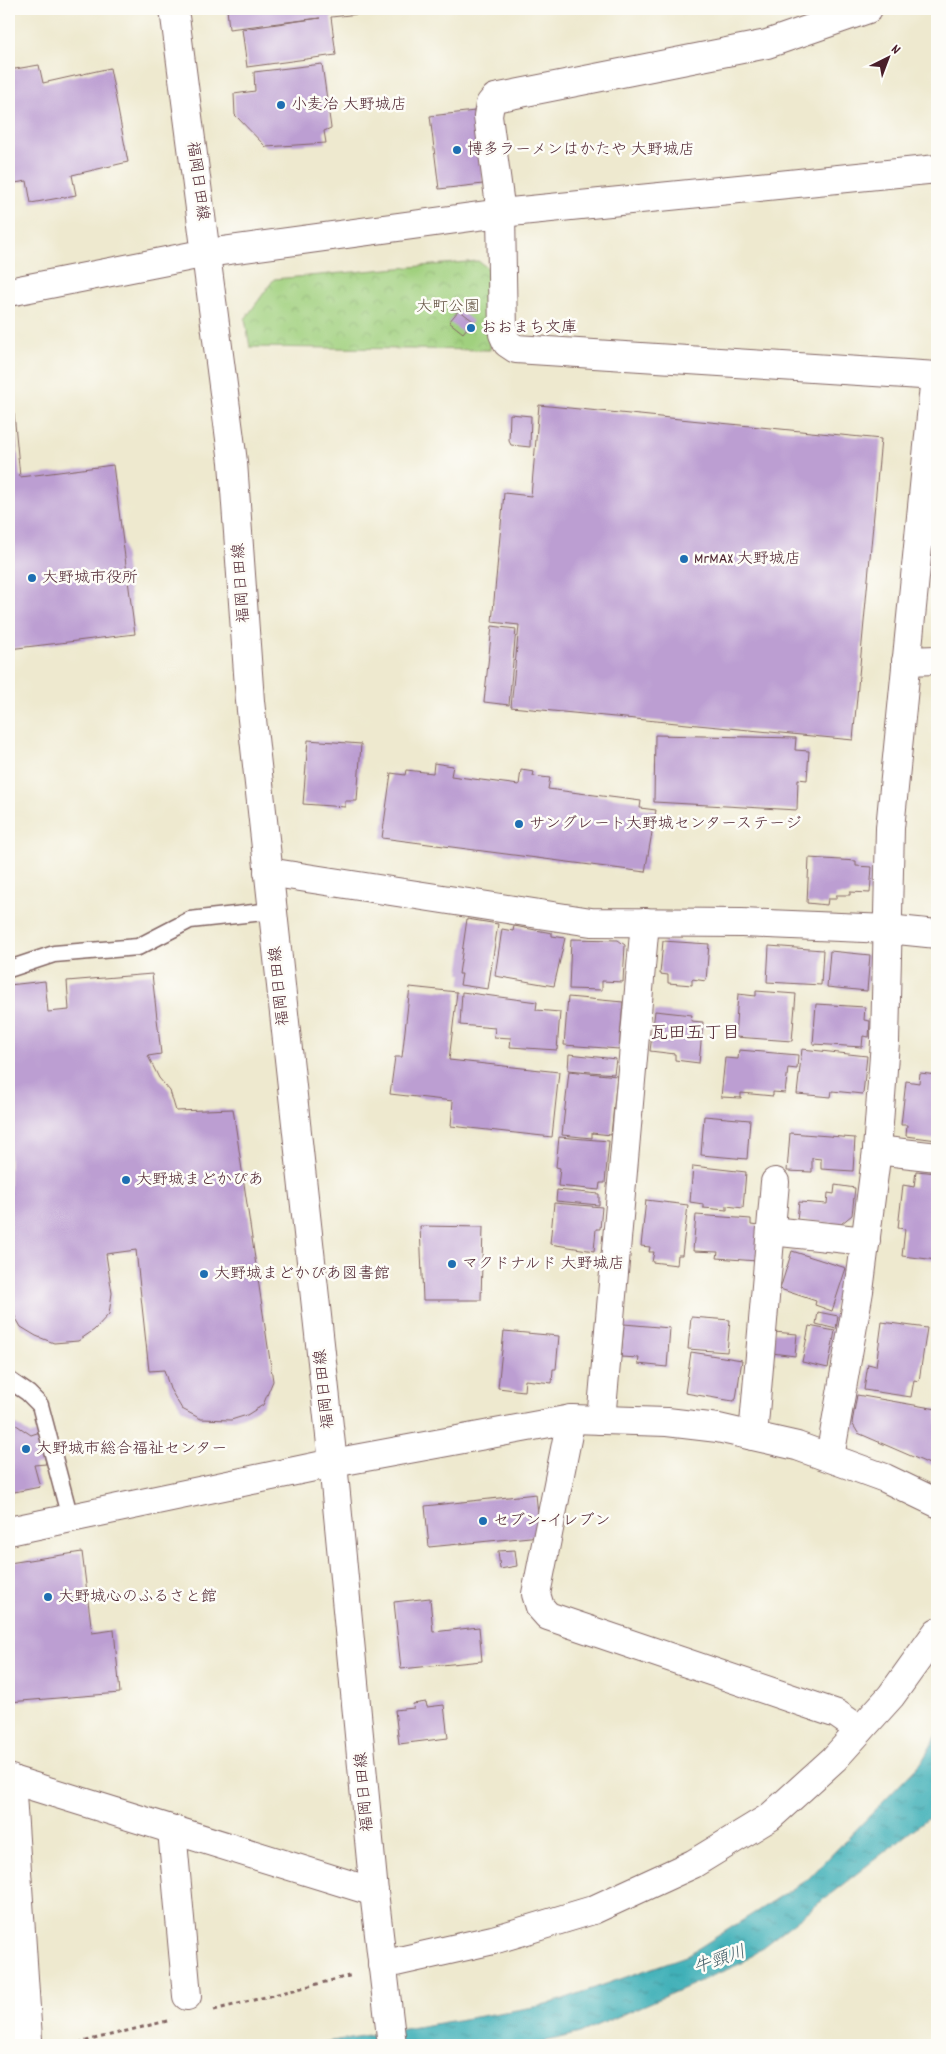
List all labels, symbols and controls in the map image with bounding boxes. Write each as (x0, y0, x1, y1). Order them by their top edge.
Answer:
north arrow (864, 32, 914, 82)
text: N (886, 40, 905, 60)
place label: 小麦冶 大野城店 (291, 94, 407, 117)
marker: 小麦冶 大野城店 (275, 99, 287, 111)
place label: 博多ラーメンはかたや 大野城店 (467, 139, 695, 162)
street label: 福岡日田線 (180, 140, 214, 222)
marker: 博多ラーメンはかたや 大野城店 (451, 144, 463, 156)
park label: 大町公園 (416, 296, 480, 319)
place label: おおまち文庫 (481, 317, 577, 340)
marker: おおまち文庫 (465, 322, 477, 334)
street label: 福岡日田線 (228, 542, 256, 624)
place label: MrMAX 大野城店 (694, 548, 801, 571)
marker: MrMAX 大野城店 (678, 553, 690, 565)
place label: 大野城市役所 (42, 567, 138, 590)
marker: 大野城市役所 (26, 572, 38, 584)
place label: サングレート大野城センターステージ (529, 813, 801, 836)
marker: サングレート大野城センターステージ (513, 818, 525, 830)
street label: 福岡日田線 (264, 945, 296, 1027)
district label: 瓦田五丁目 (650, 1022, 740, 1047)
place label: 大野城まどかぴあ (136, 1169, 264, 1192)
marker: 大野城まどかぴあ (120, 1174, 132, 1186)
place label: マクドナルド 大野城店 (462, 1253, 624, 1276)
marker: マクドナルド 大野城店 (446, 1258, 458, 1270)
place label: 大野城まどかぴあ図書館 (214, 1263, 390, 1286)
marker: 大野城まどかぴあ図書館 (198, 1268, 210, 1280)
street label: 福岡日田線 (309, 1348, 341, 1430)
place label: 大野城市総合福祉センター (36, 1438, 227, 1461)
marker: 大野城市総合福祉センター (20, 1443, 32, 1455)
place label: セブン-イレブン (493, 1510, 610, 1533)
marker: セブン-イレブン (477, 1515, 489, 1527)
place label: 大野城心のふるさと館 (58, 1586, 217, 1609)
marker: 大野城心のふるさと館 (42, 1591, 54, 1603)
street label: 福岡日田線 (350, 1751, 380, 1833)
water label: 牛頸川 (690, 1940, 750, 1982)

